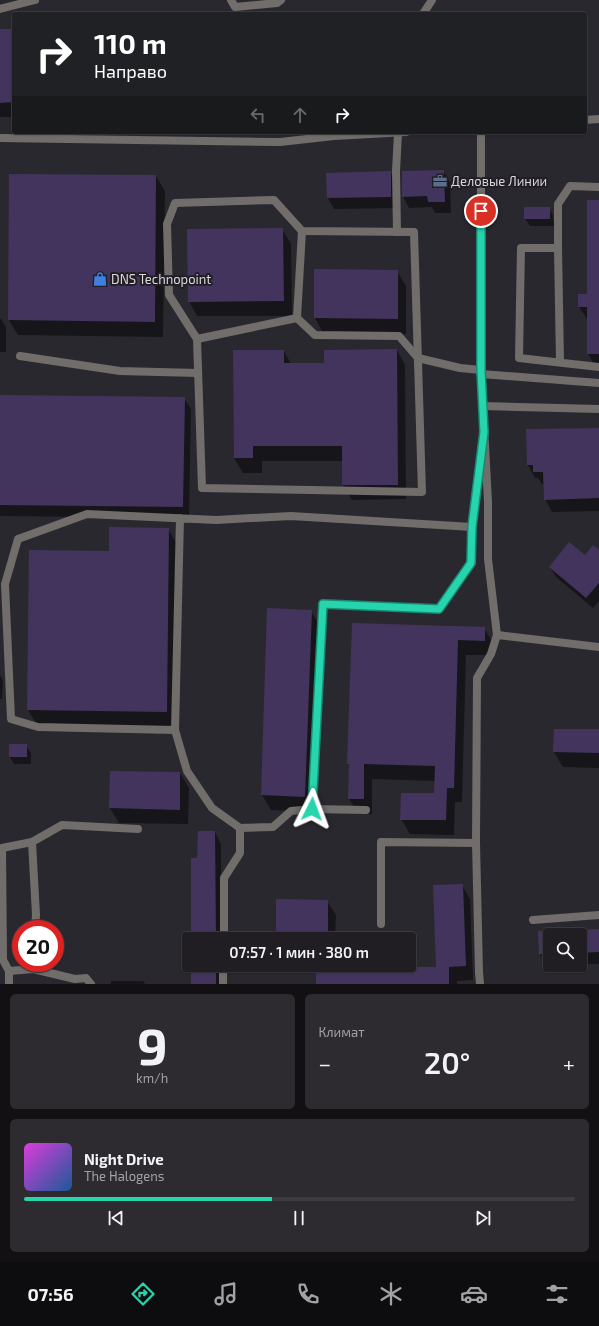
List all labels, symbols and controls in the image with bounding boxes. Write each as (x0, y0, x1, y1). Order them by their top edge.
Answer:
text: 110 m (94, 26, 167, 60)
icon: right (28, 28, 80, 80)
text: Направо (94, 60, 167, 82)
icon: left (247, 104, 269, 126)
icon: ahead (289, 104, 311, 126)
icon: right (331, 104, 353, 126)
office icon: Деловые Линии (432, 173, 448, 189)
place label: Деловые Линии (451, 173, 547, 189)
pin (464, 194, 498, 228)
icon: arrive (470, 200, 492, 222)
shop icon: DNS Technopoint (92, 271, 108, 287)
place label: DNS Technopoint (111, 271, 211, 287)
position arrow (291, 788, 333, 830)
speed limit sign: 20 (12, 920, 64, 972)
map controls (543, 928, 587, 972)
button: search (543, 928, 587, 972)
text: 07:57 · 1 мин · 380 m (229, 943, 369, 961)
text: 9 (137, 1013, 168, 1075)
text: Климат (319, 1024, 365, 1040)
text: 20° (424, 1044, 470, 1080)
text: − (319, 1050, 331, 1076)
text: + (563, 1050, 575, 1076)
text: km/h (136, 1070, 168, 1086)
text: Night Drive (84, 1150, 164, 1168)
text: The Halogens (84, 1168, 164, 1184)
icon: previous (105, 1207, 127, 1229)
icon: pause (288, 1207, 310, 1229)
icon: next (472, 1207, 494, 1229)
icon: directions (129, 1280, 157, 1308)
icon: music (212, 1280, 240, 1308)
icon: phone (294, 1280, 322, 1308)
icon: climate (377, 1280, 405, 1308)
icon: car (460, 1280, 488, 1308)
icon: filters (543, 1280, 571, 1308)
text: 07:56 (27, 1283, 74, 1305)

